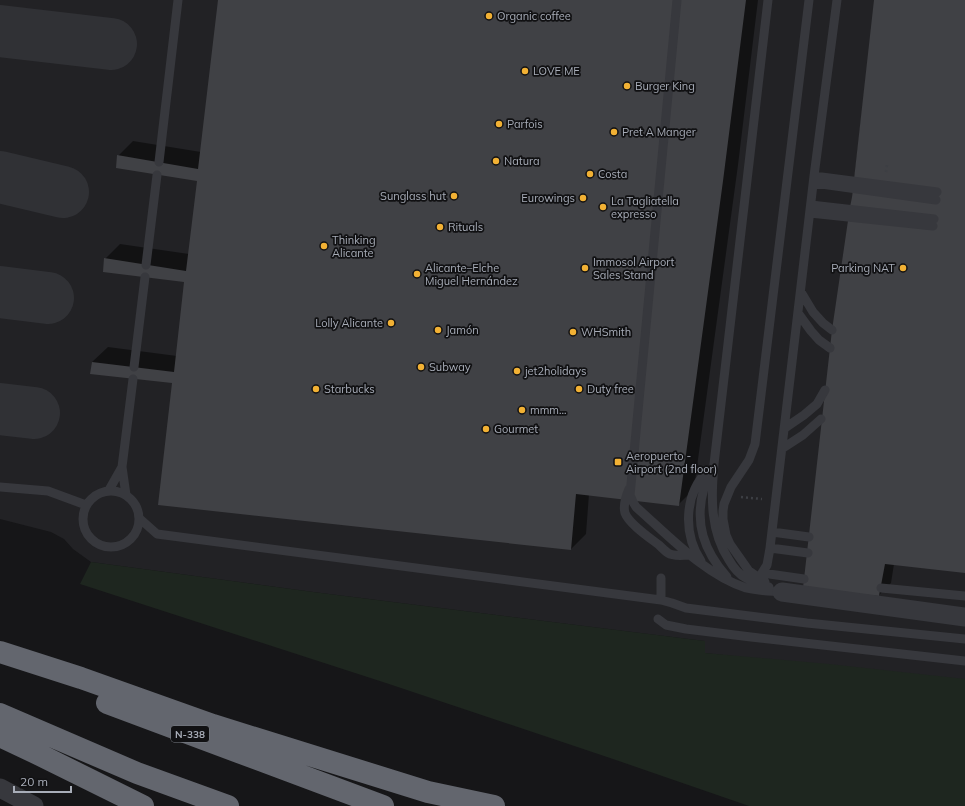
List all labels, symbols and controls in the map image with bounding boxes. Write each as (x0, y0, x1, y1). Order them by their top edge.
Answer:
place label: Organic coffee (497, 9, 571, 23)
marker: Organic coffee (484, 11, 494, 21)
place label: LOVE ME (533, 64, 580, 78)
marker: LOVE ME (520, 66, 530, 76)
place label: Burger King (635, 79, 695, 93)
marker: Burger King (622, 81, 632, 91)
place label: Parfois (507, 117, 543, 131)
marker: Parfois (494, 119, 504, 129)
place label: Pret A Manger (622, 125, 696, 139)
marker: Pret A Manger (609, 127, 619, 137)
place label: Natura (504, 154, 540, 168)
marker: Natura (491, 156, 501, 166)
place label: Costa (598, 167, 627, 181)
marker: Costa (585, 169, 595, 179)
place label: Sunglass hut (380, 189, 446, 203)
marker: Sunglass hut (449, 191, 459, 201)
place label: Eurowings (521, 191, 575, 205)
marker: Eurowings (578, 193, 588, 203)
place label: La Tagliatella expresso (611, 194, 679, 221)
marker: La Tagliatella expresso (598, 202, 608, 212)
place label: Rituals (448, 220, 483, 234)
marker: Rituals (435, 222, 445, 232)
place label: Thinking Alicante (332, 233, 376, 260)
marker: Thinking Alicante (319, 241, 329, 251)
place label: Immosol Airport Sales Stand (593, 255, 675, 282)
place label: Alicante–Elche Miguel Hernández (425, 261, 518, 288)
place label: Parking NAT (831, 261, 895, 275)
marker: Immosol Airport Sales Stand (580, 263, 590, 273)
marker: Parking NAT (898, 263, 908, 273)
marker: Alicante–Elche Miguel Hernández (412, 269, 422, 279)
place label: Lolly Alicante (315, 316, 383, 330)
marker: Lolly Alicante (386, 318, 396, 328)
place label: Jamón (446, 323, 479, 337)
marker: Jamón (433, 325, 443, 335)
place label: WHSmith (581, 325, 631, 339)
marker: WHSmith (568, 327, 578, 337)
place label: Subway (429, 360, 471, 374)
marker: Subway (416, 362, 426, 372)
place label: jet2holidays (524, 364, 586, 378)
marker: jet2holidays (512, 366, 522, 376)
place label: Starbucks (324, 382, 375, 396)
place label: Duty free (587, 382, 634, 396)
marker: Starbucks (311, 384, 321, 394)
marker: Duty free (574, 384, 584, 394)
place label: mmm... (530, 403, 567, 417)
marker: mmm... (517, 405, 527, 415)
place label: Gourmet (494, 422, 538, 436)
marker: Gourmet (481, 424, 491, 434)
place label: Aeropuerto - Airport (2nd floor) (626, 449, 717, 476)
marker: Aeropuerto - Airport (2nd floor) (613, 457, 623, 467)
road number: N-338 (171, 726, 209, 742)
scale bar (14, 768, 71, 794)
text: 20 m (20, 774, 48, 789)

